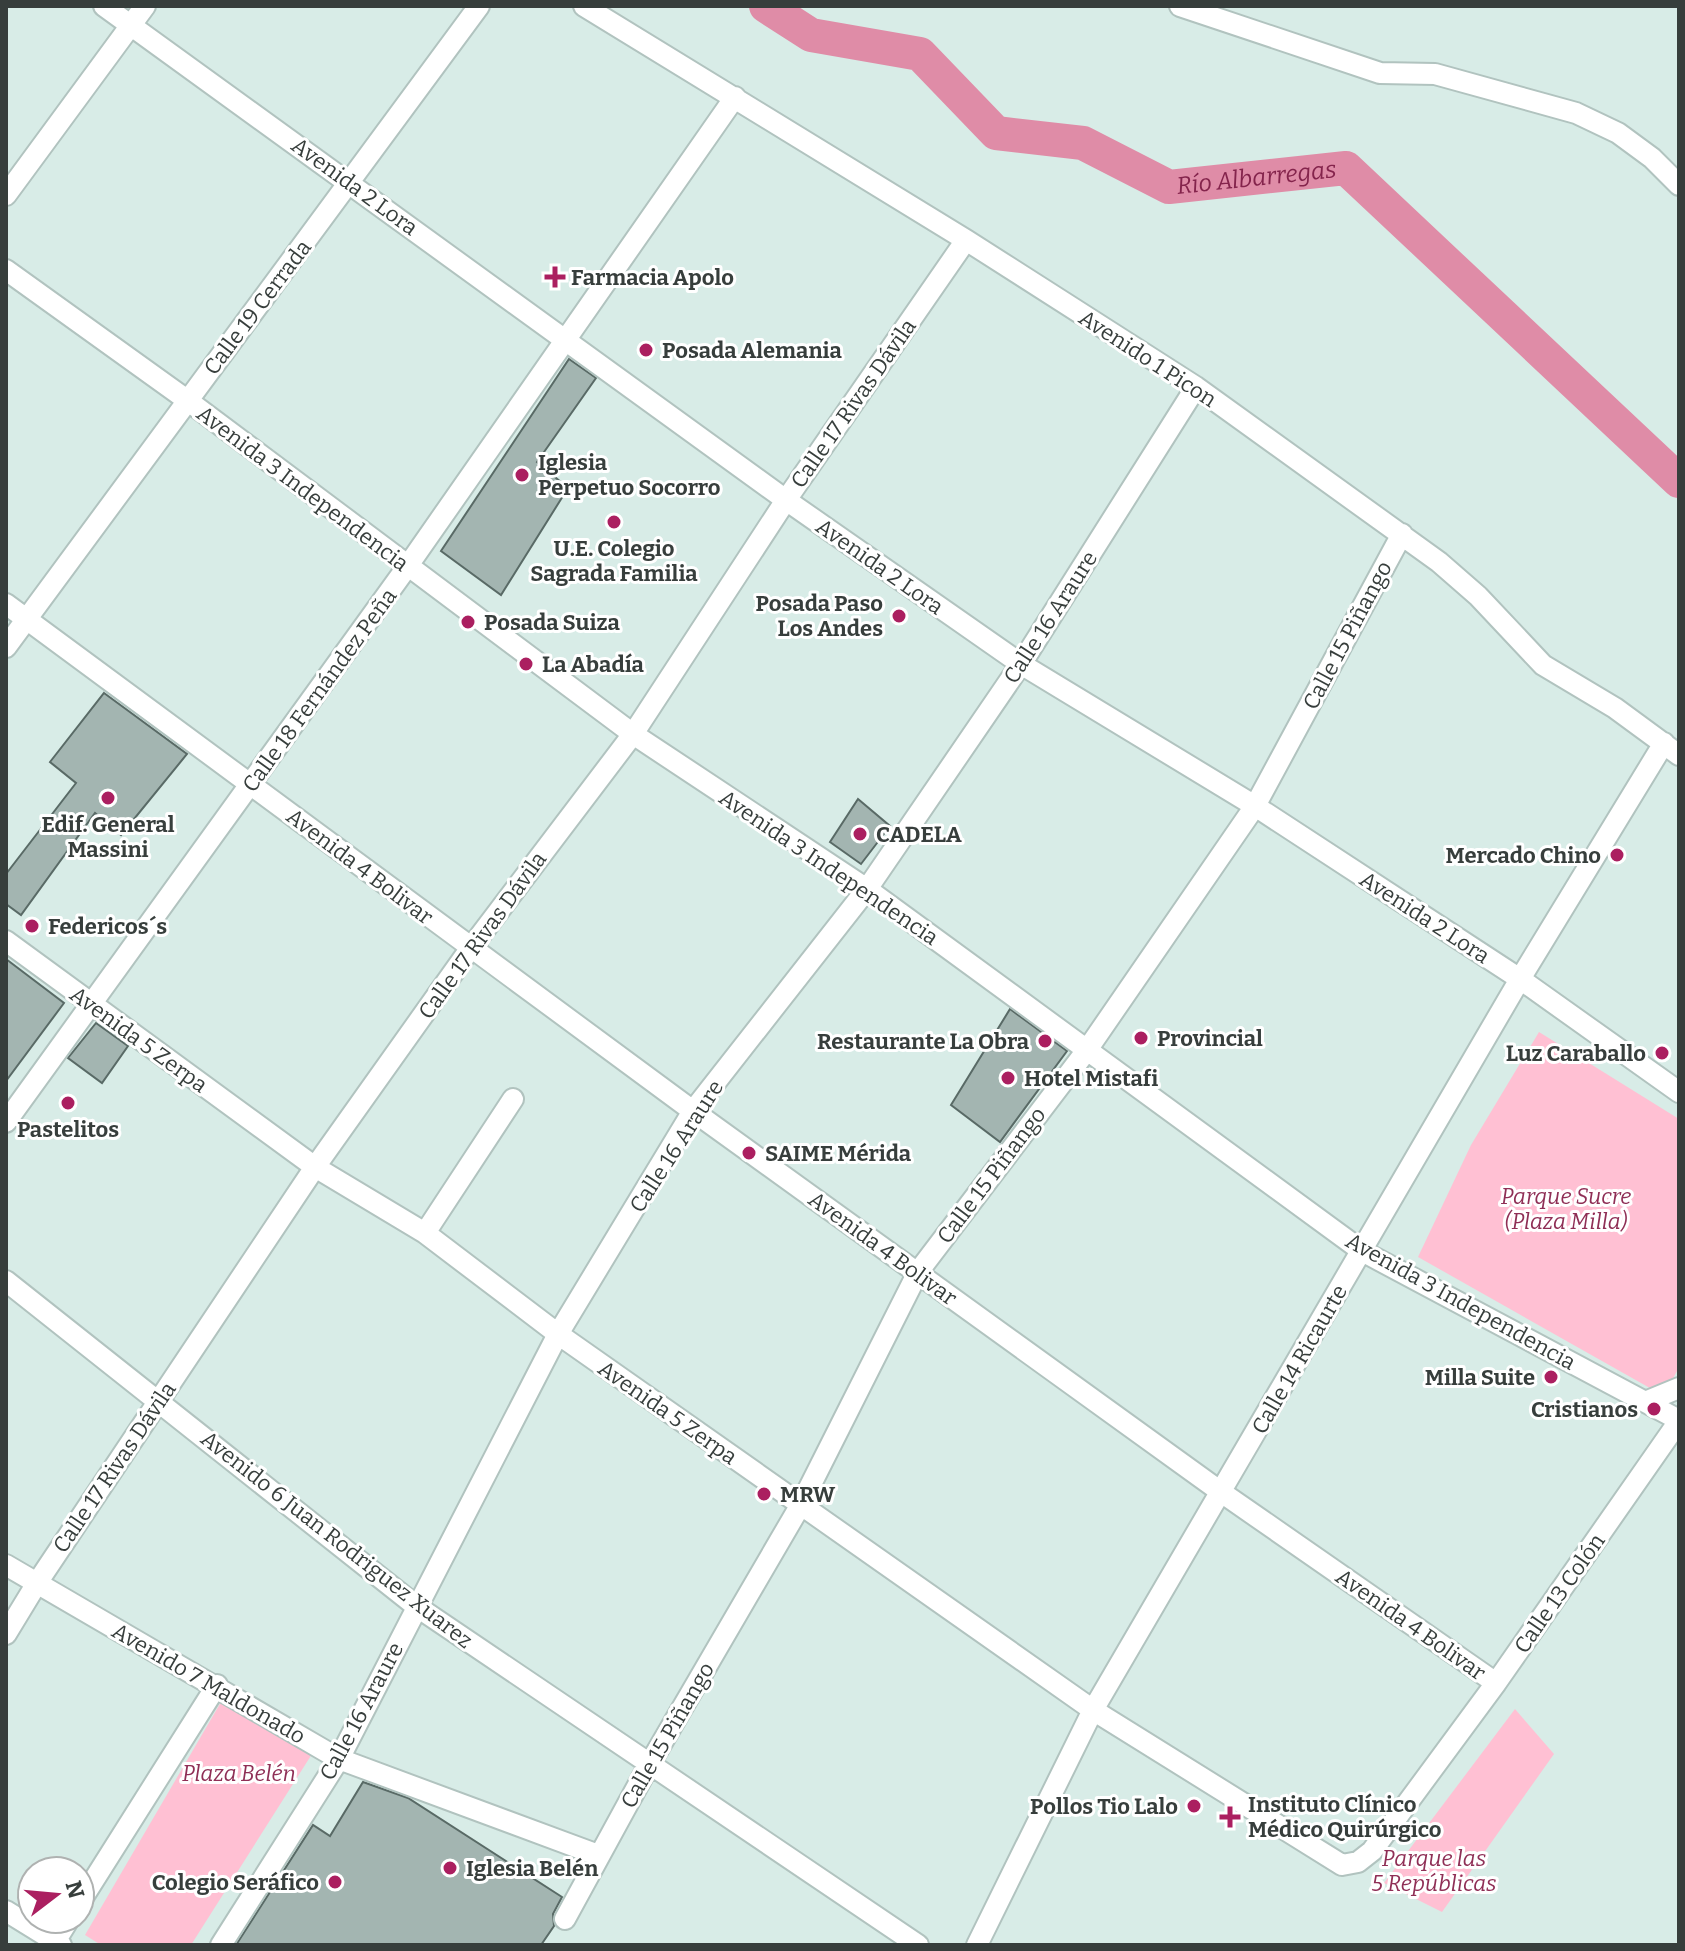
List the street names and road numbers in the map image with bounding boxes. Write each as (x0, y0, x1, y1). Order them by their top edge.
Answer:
street label: Avenida 2 Lora (286, 132, 423, 241)
street label: Calle 19 Cerrada (198, 234, 317, 380)
street label: Avenido 1 Picon (1074, 304, 1222, 413)
street label: Calle 17 Rivas Dávila (785, 313, 922, 493)
street label: Avenida 3 Independencia (191, 400, 414, 577)
street label: Avenida 2 Lora (811, 513, 949, 620)
street label: Calle 16 Araure (998, 546, 1103, 688)
street label: Calle 15 Piñango (1297, 557, 1398, 714)
street label: Calle 18 Fernández Peña (236, 583, 402, 797)
street label: Avenida 3 Independencia (714, 784, 943, 951)
street label: Avenida 4 Bolivar (281, 802, 439, 930)
street label: Calle 17 Rivas Dávila (413, 846, 552, 1024)
street label: Avenida 2 Lora (1355, 865, 1495, 969)
street label: Avenida 5 Zerpa (65, 980, 213, 1098)
street label: Calle 16 Araure (624, 1075, 729, 1217)
street label: Calle 15 Piñango (931, 1102, 1052, 1249)
street label: Avenida 4 Bolivar (803, 1186, 962, 1311)
street label: Avenida 3 Independencia (1341, 1227, 1580, 1376)
street label: Calle 14 Ricaurte (1246, 1280, 1353, 1439)
street label: Avenida 5 Zerpa (593, 1354, 742, 1470)
street label: Calle 17 Rivas Dávila (47, 1377, 182, 1558)
street label: Avenido 6 Juan Rodriguez Xuarez (195, 1425, 478, 1654)
street label: Calle 13 Colón (1508, 1528, 1611, 1658)
street label: Avenida 4 Bolivar (1331, 1563, 1491, 1686)
street label: Avenido 7 Maldonado (107, 1617, 310, 1750)
street label: Calle 16 Araure (314, 1638, 409, 1785)
street label: Calle 15 Piñango (615, 1658, 720, 1813)

